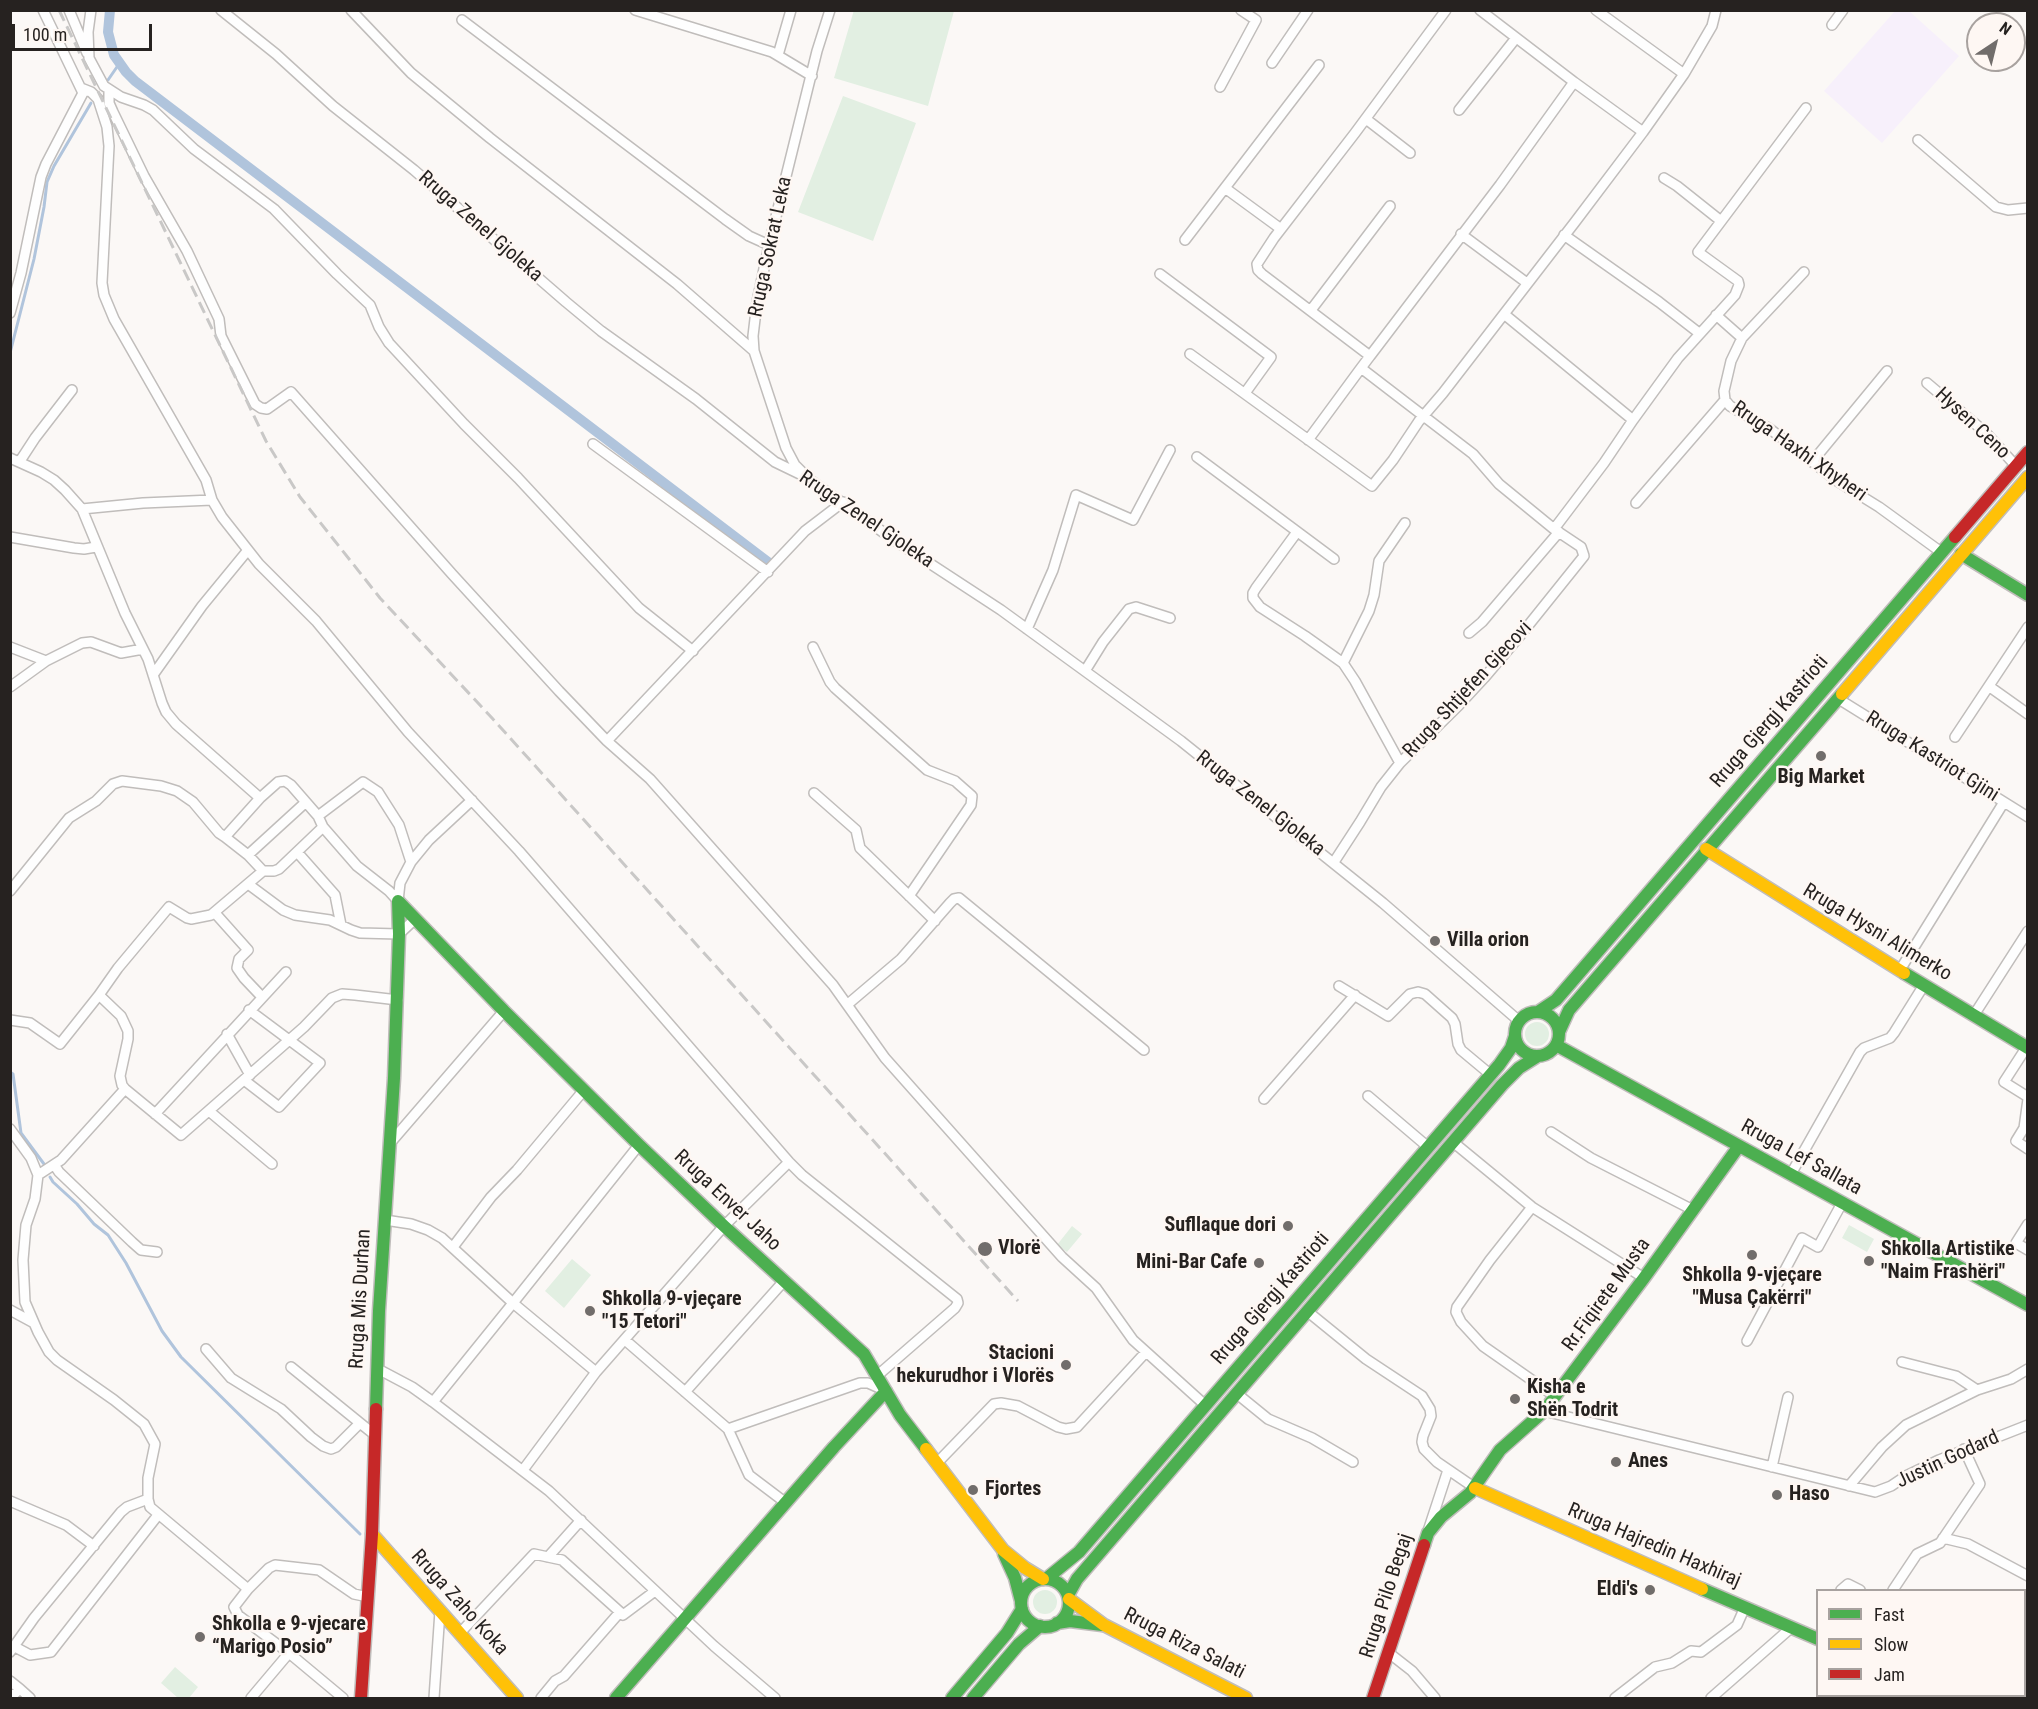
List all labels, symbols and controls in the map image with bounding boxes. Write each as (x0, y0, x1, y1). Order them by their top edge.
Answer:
scale bar (15, 12, 154, 50)
north arrow (1966, 12, 2026, 72)
text: N (1996, 18, 2015, 39)
text: 100 m (23, 24, 67, 45)
street label: Rruga Zenel Gjoleka (413, 166, 547, 288)
street label: Rruga Sokrat Leka (744, 175, 798, 319)
street label: Hysen Ceno (1929, 383, 2015, 465)
street label: Rruga Haxhi Xhyheri (1727, 397, 1871, 507)
street label: Rruga Zenel Gjoleka (794, 466, 938, 574)
street label: Rruga Shtjefen Gjecovi (1399, 617, 1537, 763)
street label: Rruga Gjergj Kastrioti (1706, 651, 1834, 793)
street label: Rruga Kastriot Gjini (1861, 706, 2003, 808)
street label: Rruga Zenel Gjoleka (1191, 746, 1329, 862)
marker: Big Market (1814, 749, 1828, 763)
place label: Big Market (1777, 766, 1865, 790)
street label: Rruga Hysni Alimerko (1798, 879, 1956, 987)
place label: Villa orion (1447, 929, 1529, 953)
marker: Villa orion (1428, 934, 1442, 948)
street label: Rruga Lef Sallata (1736, 1115, 1866, 1201)
street label: Rruga Enver Jaho (669, 1145, 785, 1257)
place label: Sufllaque dori (1164, 1214, 1276, 1238)
marker: Sufllaque dori (1281, 1219, 1295, 1233)
street label: Rruga Gjergj Kastrioti (1207, 1228, 1335, 1370)
street label: Rruga Mis Durhan (345, 1229, 377, 1369)
street label: Rr.Fiqirete Musta (1558, 1234, 1656, 1356)
place label: Vlorë (998, 1237, 1041, 1261)
place label: Shkolla Artistike "Naim Frashëri" (1881, 1238, 2015, 1285)
marker: Vlorë (976, 1240, 994, 1258)
marker: Shkolla 9-vjeçare "Musa Çakërri" (1745, 1248, 1759, 1262)
place label: Mini-Bar Cafe (1136, 1251, 1247, 1275)
marker: Shkolla Artistike "Naim Frashëri" (1862, 1254, 1876, 1268)
marker: Mini-Bar Cafe (1252, 1256, 1266, 1270)
place label: Shkolla 9-vjeçare "Musa Çakërri" (1682, 1264, 1822, 1311)
place label: Shkolla 9-vjeçare "15 Tetori" (602, 1288, 742, 1335)
marker: Shkolla 9-vjeçare "15 Tetori" (583, 1304, 597, 1318)
place label: Stacioni hekurudhor i Vlorës (897, 1342, 1054, 1389)
marker: Stacioni hekurudhor i Vlorës (1059, 1358, 1073, 1372)
place label: Kisha e Shën Todrit (1527, 1376, 1618, 1423)
marker: Kisha e Shën Todrit (1508, 1392, 1522, 1406)
street label: Justin Godard (1893, 1426, 2003, 1494)
place label: Anes (1628, 1450, 1668, 1474)
marker: Anes (1609, 1455, 1623, 1469)
place label: Fjortes (985, 1478, 1041, 1502)
marker: Fjortes (966, 1483, 980, 1497)
place label: Haso (1789, 1483, 1830, 1507)
marker: Haso (1770, 1488, 1784, 1502)
street label: Rruga Hajredin Haxhiraj (1564, 1499, 1744, 1593)
street label: Rruga Pilo Begaj (1356, 1531, 1418, 1661)
street label: Rruga Zaho Koka (405, 1545, 513, 1661)
place label: Eldi's (1597, 1578, 1638, 1602)
marker: Eldi's (1643, 1583, 1657, 1597)
legend (1816, 1589, 2026, 1697)
street label: Rruga Riza Salati (1119, 1603, 1249, 1685)
text: Fast (1874, 1604, 1905, 1625)
place label: Shkolla e 9-vjecare “Marigo Posio” (212, 1613, 366, 1660)
marker: Shkolla e 9-vjecare “Marigo Posio” (193, 1630, 207, 1644)
text: Slow (1874, 1634, 1908, 1655)
text: Jam (1874, 1664, 1905, 1685)

